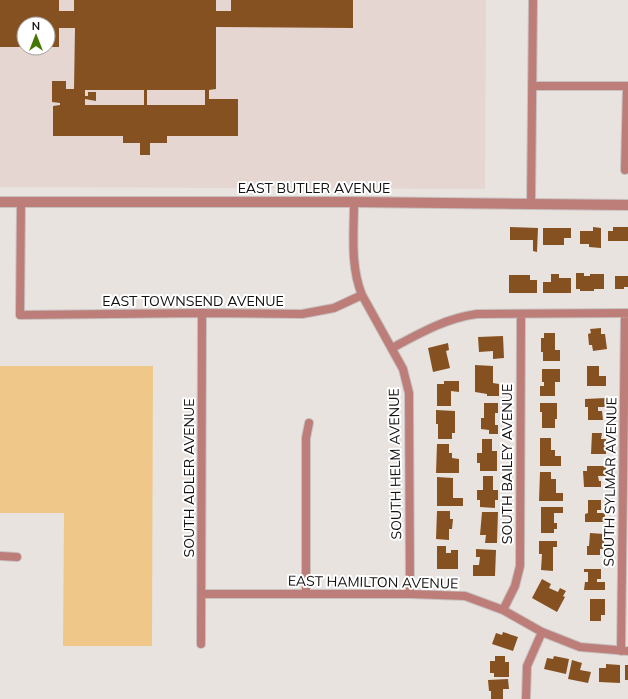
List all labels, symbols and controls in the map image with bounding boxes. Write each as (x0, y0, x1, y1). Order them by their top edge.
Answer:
north arrow (16, 16, 56, 56)
text: N (32, 19, 40, 33)
street label: EAST BUTLER AVENUE (238, 179, 390, 197)
street label: EAST TOWNSEND AVENUE (102, 292, 284, 310)
street label: SOUTH BAILEY AVENUE (498, 384, 516, 544)
street label: SOUTH HELM AVENUE (385, 388, 405, 540)
street label: SOUTH SYLMAR AVENUE (600, 397, 620, 567)
street label: SOUTH ADLER AVENUE (180, 399, 198, 557)
street label: EAST HAMILTON AVENUE (288, 572, 458, 592)

